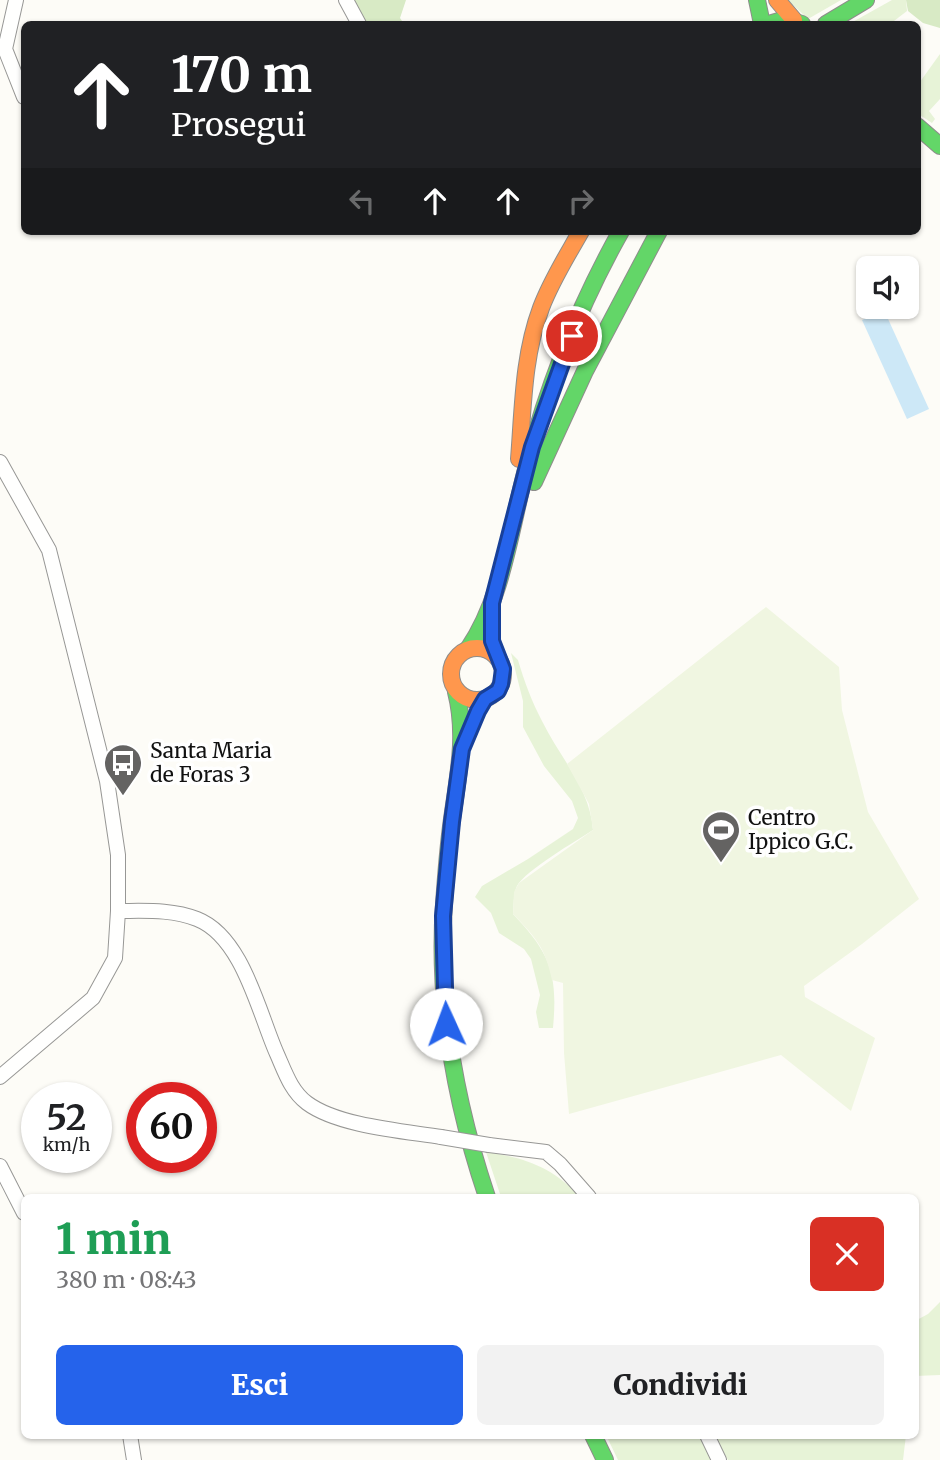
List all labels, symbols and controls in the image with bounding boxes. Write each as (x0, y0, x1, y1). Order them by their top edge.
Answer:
text: 170 m (171, 44, 312, 105)
icon: ahead (56, 49, 147, 140)
text: Prosegui (171, 105, 306, 145)
icon: left (343, 182, 381, 220)
icon: ahead (416, 182, 454, 220)
icon: ahead (489, 182, 527, 220)
icon: right (562, 182, 600, 220)
map controls (856, 256, 919, 319)
button: sound (856, 256, 919, 319)
pin (542, 306, 602, 366)
icon: arrive (553, 317, 591, 355)
place label: Santa Maria de Foras 3 (150, 737, 272, 788)
bus stop icon: Santa Maria de Foras 3 (102, 742, 144, 797)
place label: Centro Ippico G.C. (748, 804, 854, 855)
sports icon: Centro Ippico G.C. (700, 809, 742, 864)
position arrow (409, 987, 483, 1061)
speed limit sign: 60 (126, 1082, 217, 1173)
text: 52 (47, 1096, 86, 1140)
text: km/h (43, 1133, 90, 1156)
text: 1 min (56, 1213, 171, 1265)
button: close (810, 1217, 884, 1291)
text: 380 m · 08:43 (56, 1265, 197, 1294)
button: Esci (56, 1345, 463, 1425)
button: Condividi (477, 1345, 884, 1425)

